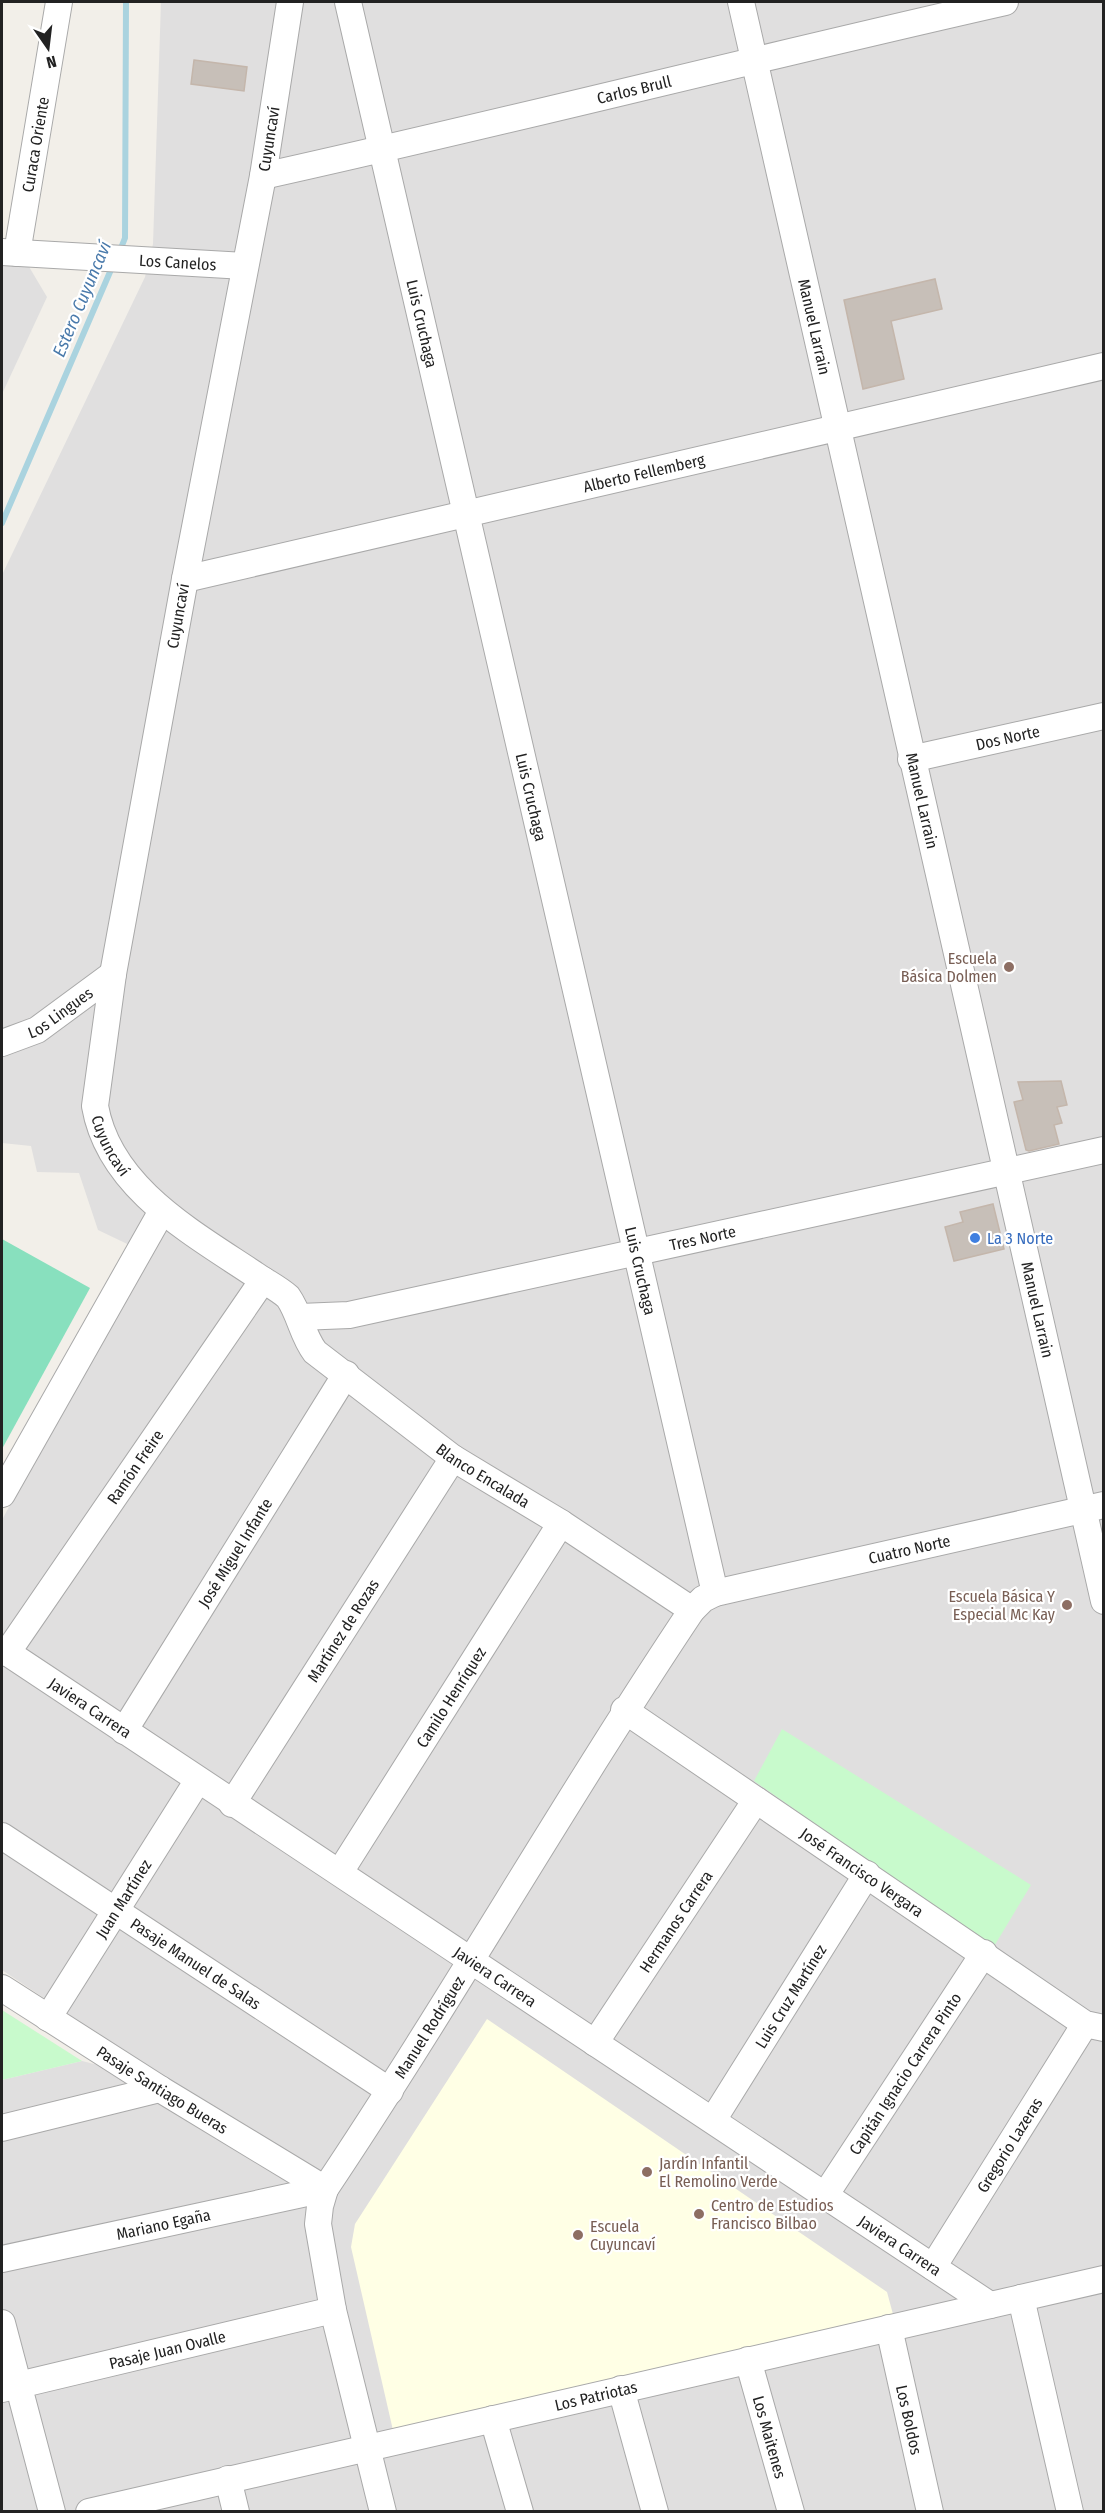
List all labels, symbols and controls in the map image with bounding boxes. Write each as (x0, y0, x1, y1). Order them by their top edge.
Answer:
north arrow (18, 18, 78, 78)
text: N (45, 52, 58, 72)
street label: Carlos Brull (595, 71, 673, 107)
street label: Curaca Oriente (18, 95, 52, 194)
street label: Cuyuncaví (254, 105, 284, 173)
water label: Estero Cuyuncaví (48, 237, 117, 360)
street label: Los Canelos (139, 250, 217, 274)
street label: Manuel Larrain (795, 277, 835, 377)
street label: Luis Cruchaga (403, 278, 442, 370)
street label: Alberto Fellemberg (581, 449, 707, 496)
street label: Cuyuncaví (163, 582, 193, 650)
street label: Dos Norte (974, 721, 1041, 754)
street label: Luis Cruchaga (512, 751, 551, 843)
street label: Manuel Larrain (902, 751, 942, 850)
place label: Escuela Básica Dolmen (901, 949, 997, 986)
marker: Escuela Básica Dolmen (1002, 960, 1016, 974)
street label: Los Lingues (25, 983, 96, 1042)
street label: Cuyuncaví (88, 1113, 134, 1180)
street label: Tres Norte (668, 1221, 738, 1254)
street label: Luis Cruchaga (621, 1225, 660, 1317)
place label: La 3 Norte (987, 1229, 1053, 1248)
marker: La 3 Norte (968, 1231, 982, 1245)
street label: Manuel Larrain (1018, 1260, 1058, 1360)
street label: Ramón Freire (103, 1426, 167, 1507)
street label: Blanco Encalada (433, 1439, 533, 1512)
street label: José Miguel Infante (194, 1495, 276, 1611)
street label: Cuatro Norte (867, 1531, 952, 1567)
street label: Martínez de Rozas (303, 1575, 383, 1685)
place label: Escuela Básica Y Especial Mc Kay (948, 1587, 1056, 1624)
marker: Escuela Básica Y Especial Mc Kay (1060, 1598, 1074, 1612)
street label: Camilo Henríquez (412, 1643, 490, 1751)
street label: Javiera Carrera (45, 1673, 135, 1742)
street label: José Francisco Vergara (797, 1824, 927, 1921)
street label: Juan Martínez (91, 1856, 155, 1942)
street label: Hermanos Carrera (635, 1867, 716, 1976)
street label: Pasaje Manuel de Salas (127, 1914, 265, 2013)
street label: Luis Cruz Martínez (751, 1941, 830, 2052)
street label: Javiera Carrera (450, 1942, 540, 2011)
street label: Manuel Rodríguez (390, 1972, 468, 2082)
street label: Capitán Ignacio Carrera Pinto (845, 1989, 965, 2158)
street label: Pasaje Santiago Bueras (93, 2042, 232, 2138)
street label: Gregorio Lazeras (973, 2094, 1046, 2196)
place label: Jardín Infantil El Remolino Verde (659, 2154, 778, 2191)
marker: Jardín Infantil El Remolino Verde (640, 2165, 654, 2179)
place label: Centro de Estudios Francisco Bilbao (711, 2196, 834, 2233)
street label: Mariano Egaña (114, 2205, 212, 2243)
marker: Centro de Estudios Francisco Bilbao (692, 2207, 706, 2221)
street label: Javiera Carrera (855, 2211, 945, 2280)
place label: Escuela Cuyuncaví (590, 2217, 656, 2254)
marker: Escuela Cuyuncaví (571, 2228, 585, 2242)
street label: Pasaje Juan Ovalle (107, 2326, 228, 2373)
street label: Los Patriotas (553, 2377, 639, 2414)
street label: Los Boldos (892, 2383, 926, 2457)
street label: Los Maitenes (749, 2393, 791, 2481)

